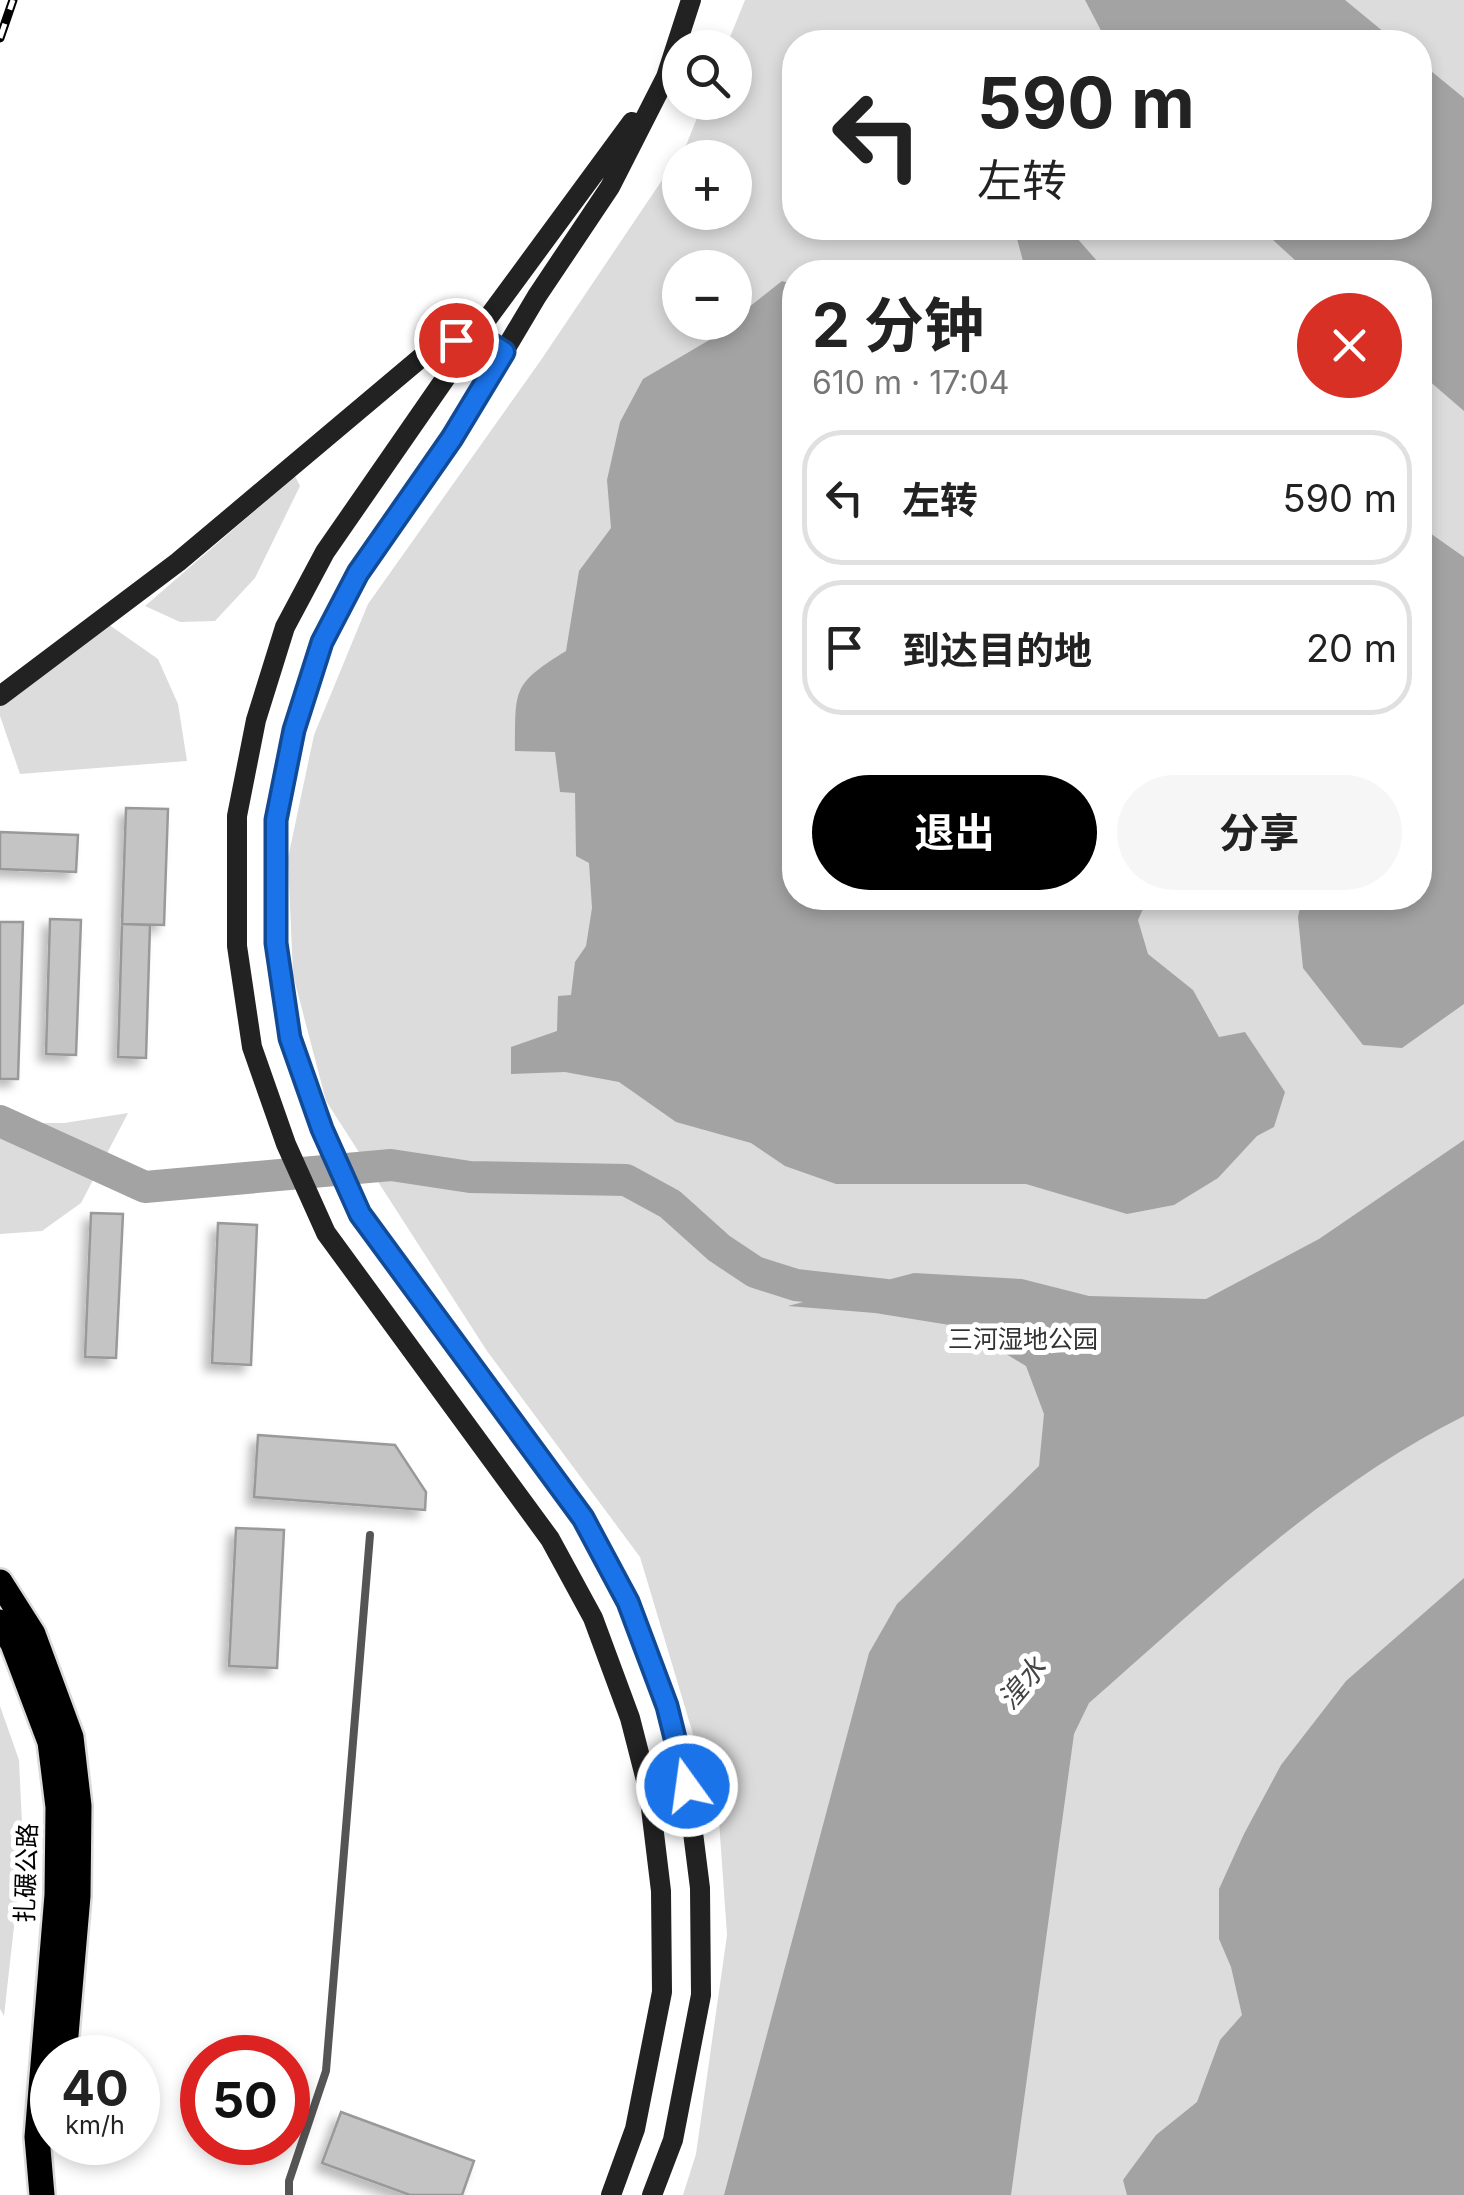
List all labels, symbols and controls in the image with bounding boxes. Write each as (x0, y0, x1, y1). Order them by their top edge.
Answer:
map controls (662, 30, 752, 340)
button: search (662, 30, 752, 120)
text: 590 m (977, 60, 1195, 145)
icon: left (812, 70, 942, 200)
button: + (662, 140, 752, 230)
text: 左转 (977, 153, 1067, 208)
button: − (662, 250, 752, 340)
text: 2 分钟 (812, 289, 984, 361)
button: close (1297, 293, 1402, 398)
pin (414, 298, 499, 383)
icon: arrive (429, 313, 484, 368)
text: 610 m · 17:04 (812, 363, 1009, 402)
icon: left (817, 470, 872, 525)
text: 590 m (1282, 475, 1397, 521)
text: 左转 (902, 477, 978, 523)
icon: arrive (817, 620, 872, 675)
text: 20 m (1306, 625, 1397, 671)
text: 到达目的地 (902, 627, 1092, 673)
button: 退出 (812, 775, 1097, 890)
button: 分享 (1117, 775, 1402, 890)
park label: 三河湿地公园 (948, 1324, 1098, 1354)
water label: 湟水 (991, 1649, 1054, 1715)
position arrow (635, 1734, 739, 1838)
street label: 扎碾公路 (9, 1822, 43, 1924)
speed limit sign: 50 (180, 2035, 310, 2165)
text: 40 (61, 2058, 129, 2118)
text: km/h (65, 2110, 125, 2140)

